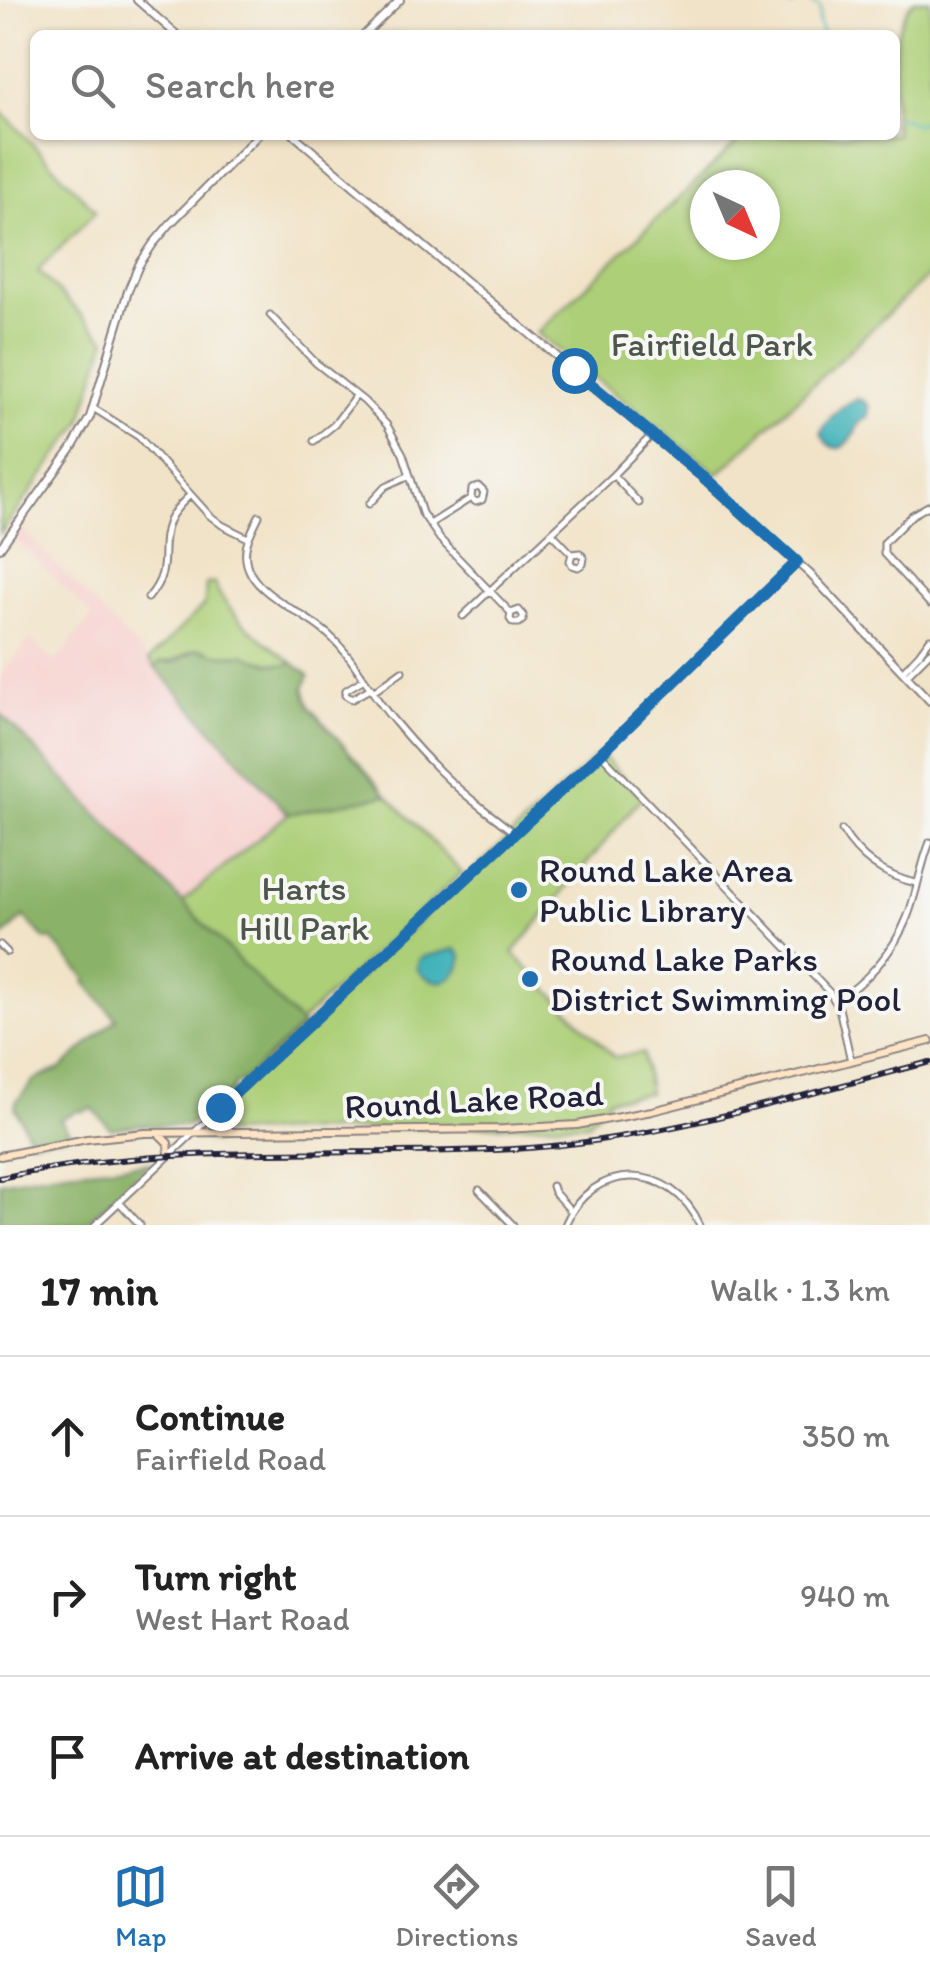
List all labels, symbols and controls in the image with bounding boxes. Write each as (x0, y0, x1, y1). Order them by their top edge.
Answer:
search box (30, 30, 900, 140)
icon: search (65, 58, 120, 113)
text: Search here (145, 62, 336, 108)
north arrow (690, 170, 780, 260)
park label: Fairfield Park (611, 323, 813, 365)
route start (552, 348, 598, 394)
place label: Round Lake Area Public Library (539, 849, 793, 931)
park label: Harts Hill Park (239, 867, 369, 949)
marker: Round Lake Area Public Library (508, 879, 530, 901)
place label: Round Lake Parks District Swimming Pool (550, 938, 901, 1020)
marker: Round Lake Parks District Swimming Pool (519, 968, 541, 990)
street label: Round Lake Road (343, 1072, 605, 1128)
route end (198, 1085, 244, 1131)
text: 17 min (40, 1265, 158, 1316)
text: Walk · 1.3 km (710, 1271, 890, 1309)
text: Continue (135, 1394, 285, 1440)
icon: ahead (40, 1409, 95, 1464)
text: 350 m (802, 1417, 890, 1455)
text: Fairfield Road (135, 1440, 326, 1478)
text: Turn right (135, 1554, 297, 1600)
icon: right (40, 1569, 95, 1624)
text: 940 m (800, 1577, 890, 1615)
text: West Hart Road (135, 1600, 350, 1638)
icon: arrive (40, 1729, 95, 1784)
text: Arrive at destination (135, 1733, 470, 1779)
tab: Map (113, 1859, 168, 1953)
tab: Directions (395, 1859, 518, 1953)
tab: Saved (745, 1859, 817, 1953)

